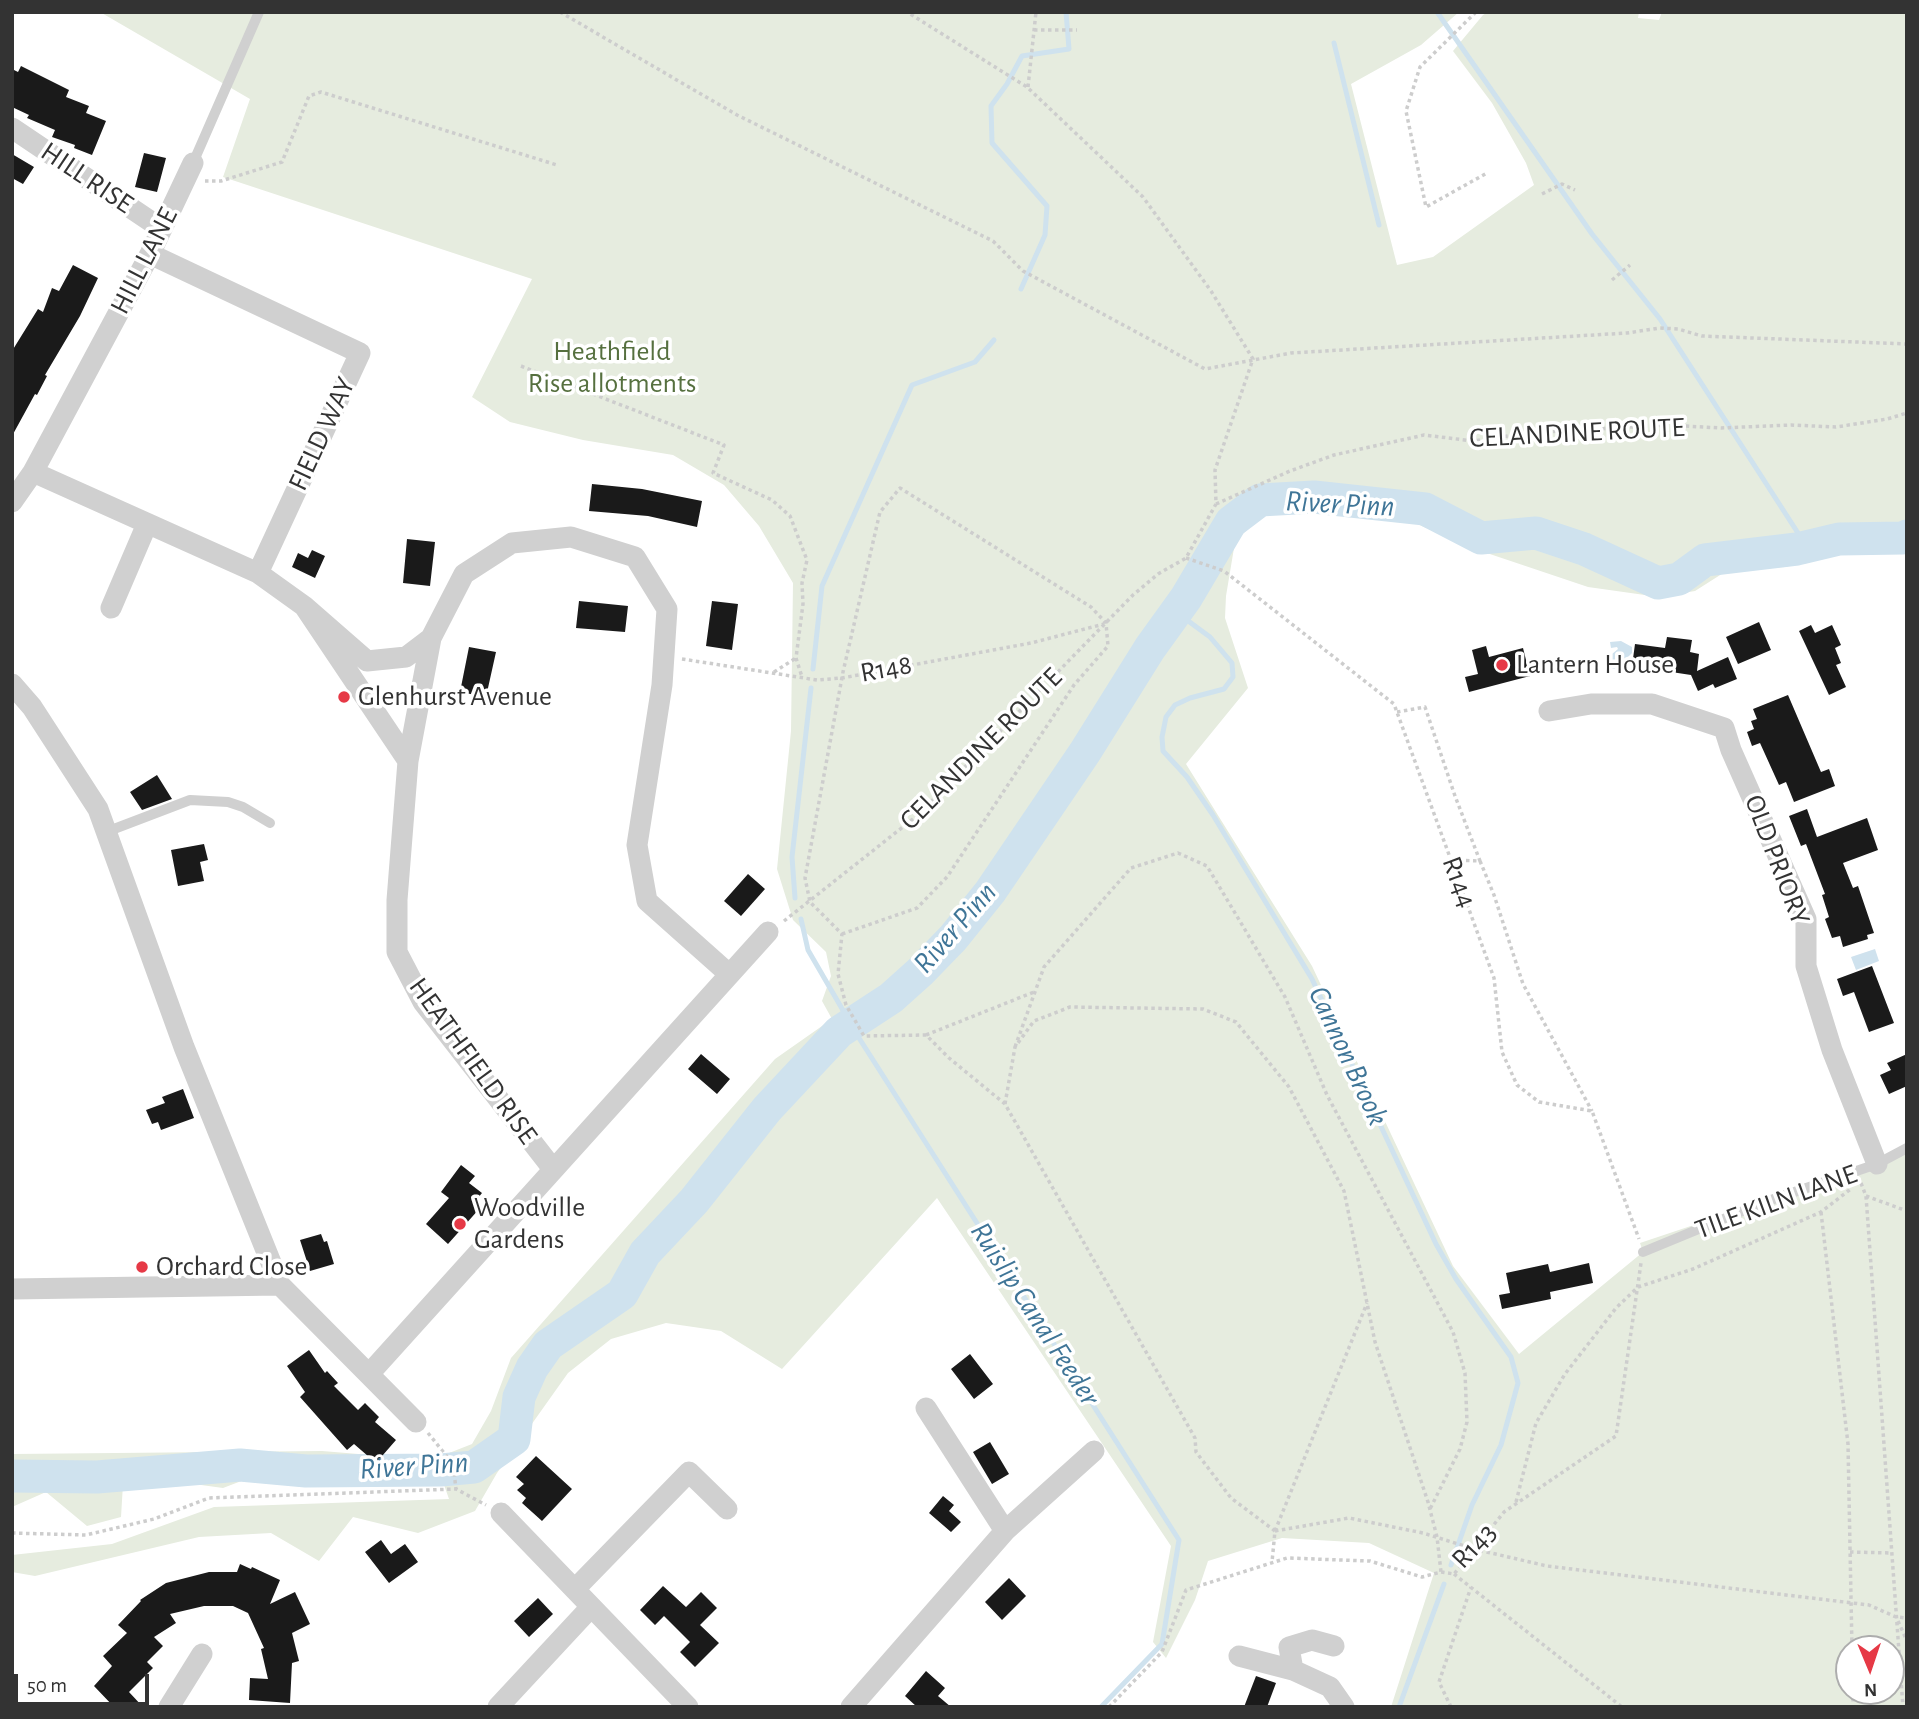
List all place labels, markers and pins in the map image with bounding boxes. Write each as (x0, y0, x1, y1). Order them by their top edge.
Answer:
place label: Lantern House (1516, 648, 1674, 682)
marker: Lantern House (1494, 657, 1510, 673)
place label: Glenhurst Avenue (358, 680, 552, 714)
marker: Glenhurst Avenue (336, 689, 352, 705)
place label: Woodville Gardens (474, 1191, 585, 1257)
marker: Woodville Gardens (452, 1216, 468, 1232)
place label: Orchard Close (156, 1250, 307, 1284)
marker: Orchard Close (134, 1259, 150, 1275)

